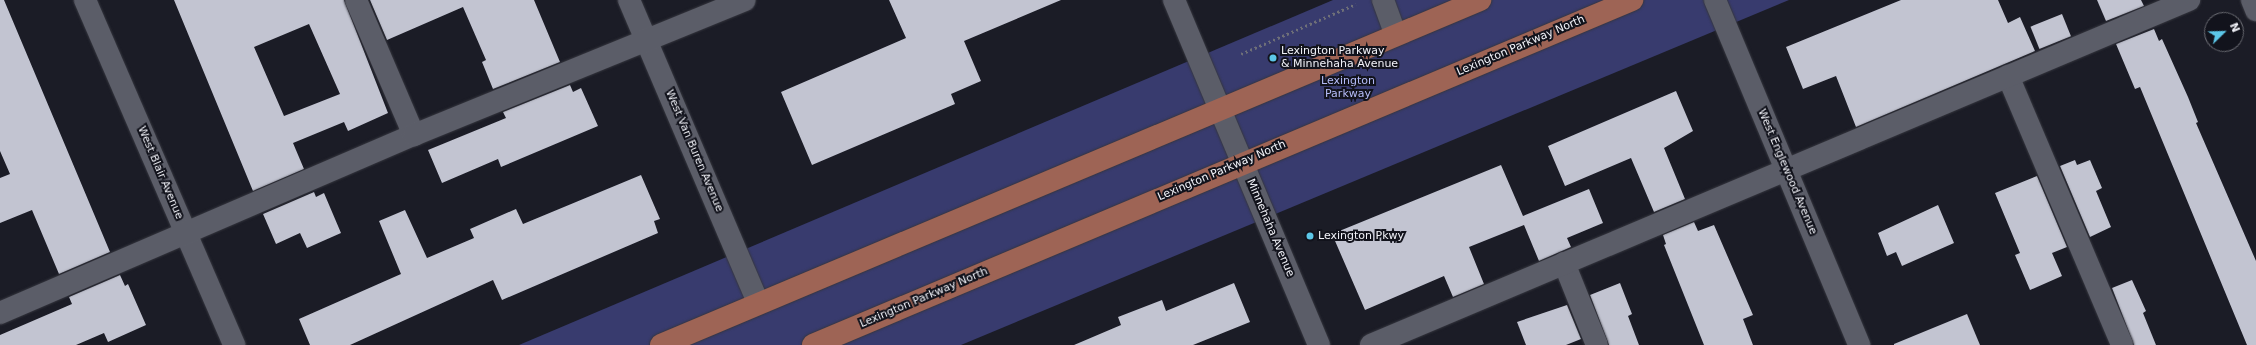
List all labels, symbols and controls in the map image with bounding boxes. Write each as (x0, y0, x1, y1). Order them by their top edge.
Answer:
north arrow (2204, 12, 2244, 52)
street label: Lexington Parkway North (1455, 13, 1587, 79)
text: N (2227, 21, 2242, 34)
place label: Lexington Parkway & Minnehaha Avenue (1281, 45, 1398, 71)
marker: Lexington Parkway & Minnehaha Avenue (1268, 53, 1278, 63)
park label: Lexington Parkway (1321, 75, 1375, 101)
street label: West Van Buren Avenue (662, 88, 726, 214)
street label: West Englewood Avenue (1755, 107, 1819, 237)
street label: West Blair Avenue (134, 124, 186, 222)
street label: Lexington Parkway North (1156, 138, 1288, 204)
street label: Minnehaha Avenue (1243, 177, 1297, 279)
place label: Lexington Pkwy (1318, 229, 1404, 243)
marker: Lexington Pkwy (1305, 231, 1315, 241)
street label: Lexington Parkway North (858, 265, 990, 331)

